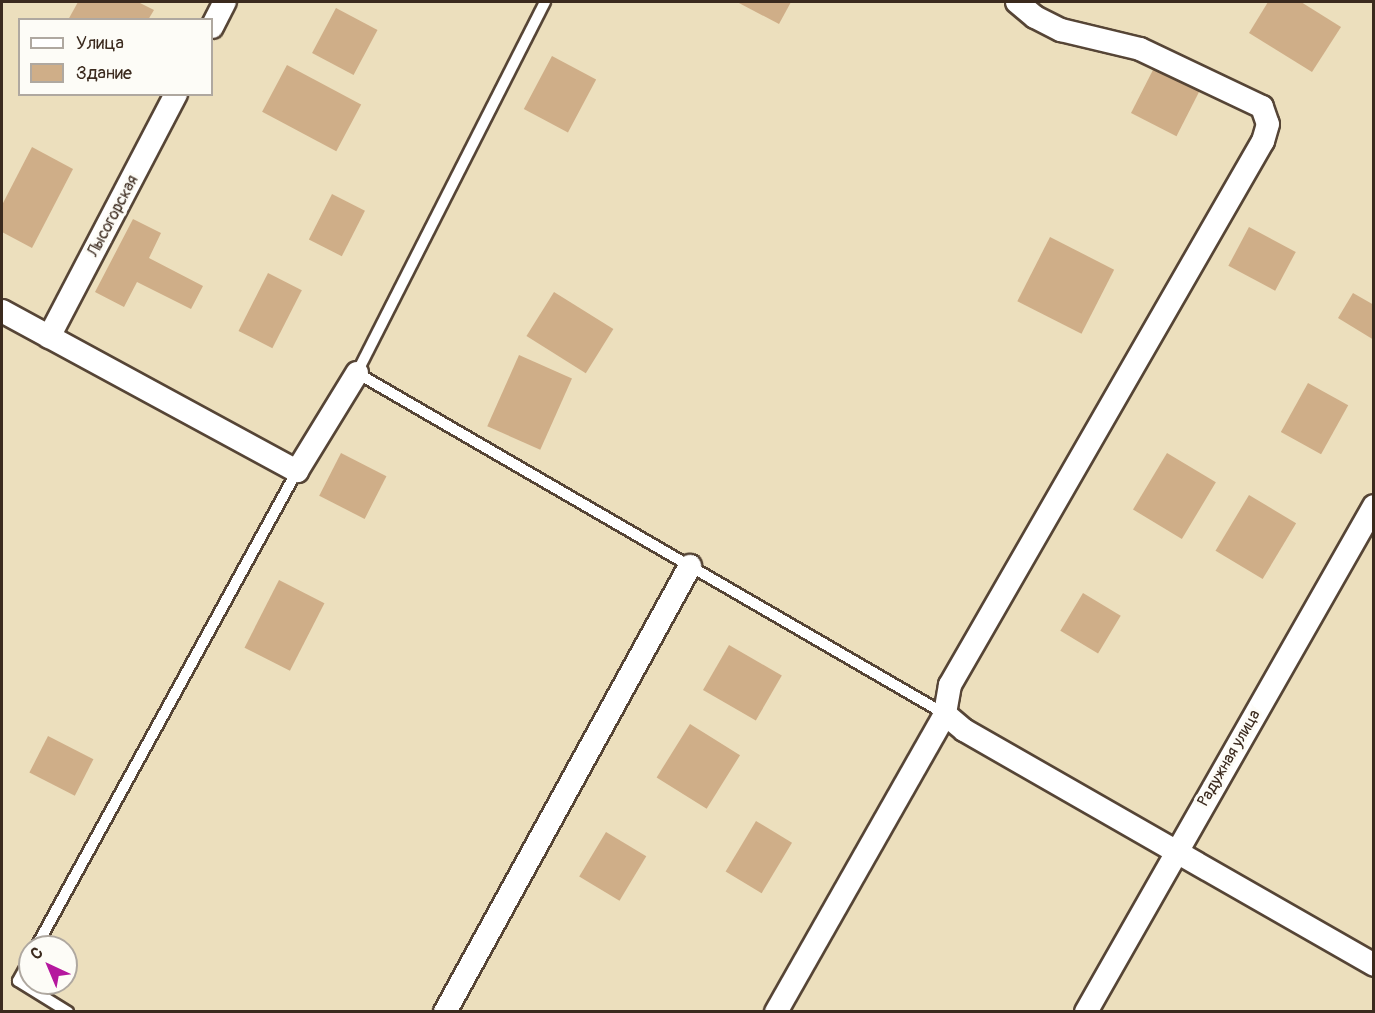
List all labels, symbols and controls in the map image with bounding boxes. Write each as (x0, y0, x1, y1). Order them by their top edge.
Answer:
legend (18, 18, 213, 96)
text: Улица (76, 32, 124, 55)
text: Здание (76, 62, 132, 85)
street label: Лысогорская (84, 172, 142, 260)
street label: Радужная улица (1194, 706, 1264, 810)
north arrow (18, 935, 78, 995)
text: С (26, 943, 47, 964)

